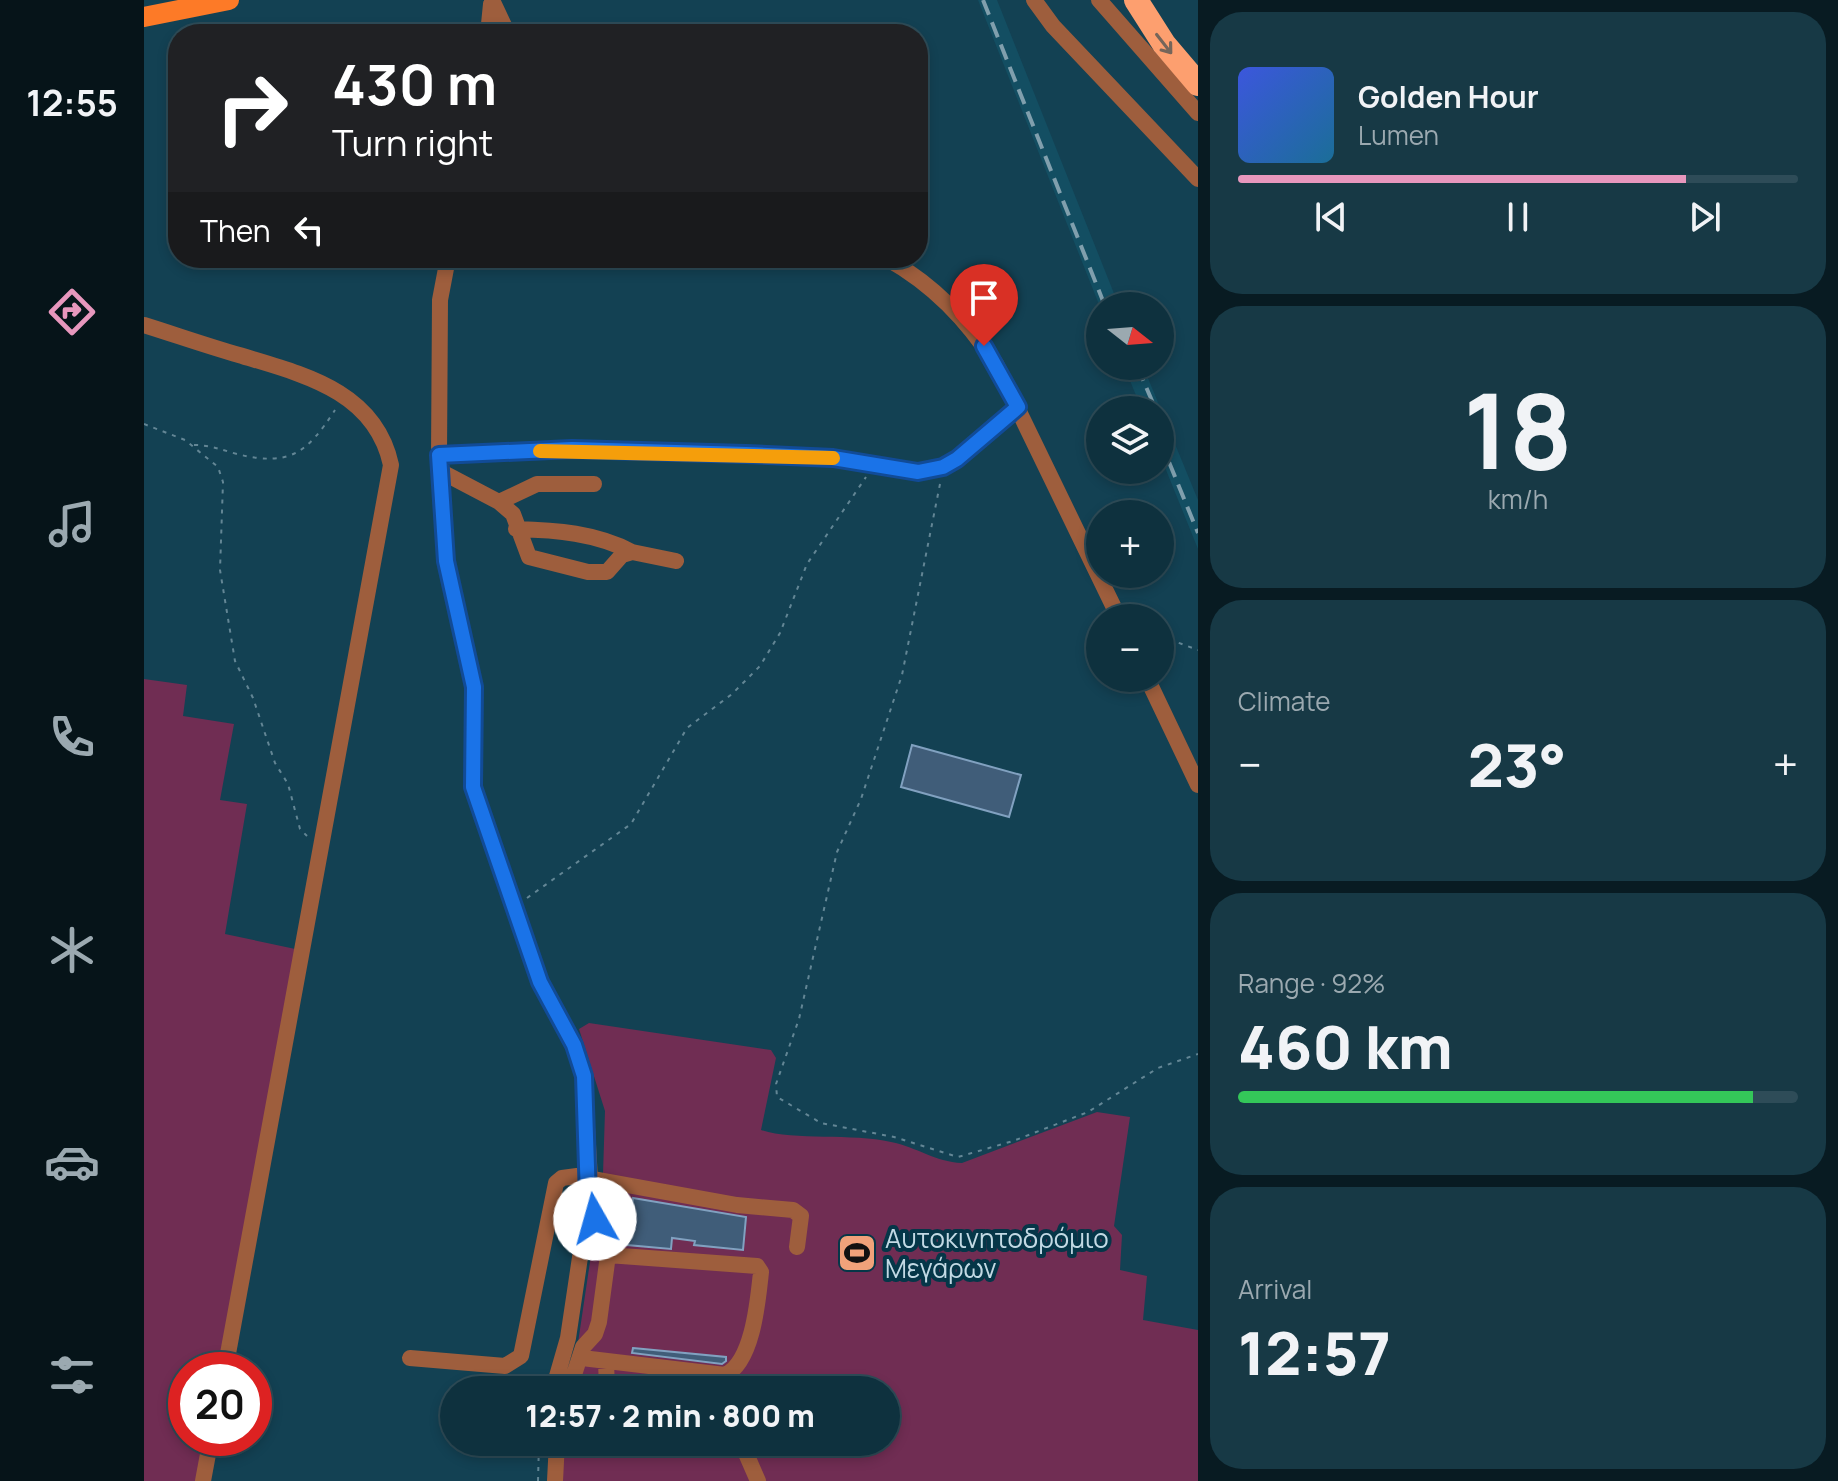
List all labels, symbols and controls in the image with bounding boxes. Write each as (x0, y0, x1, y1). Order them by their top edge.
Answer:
one-way arrow (1156, 33, 1173, 54)
text: 430 m (332, 45, 497, 122)
icon: right (200, 56, 304, 160)
text: Golden Hour (1358, 76, 1539, 117)
text: 12:55 (26, 78, 118, 127)
text: Lumen (1358, 117, 1439, 153)
text: Turn right (332, 118, 493, 167)
icon: previous (1309, 195, 1353, 239)
icon: pause (1496, 195, 1540, 239)
icon: next (1683, 195, 1727, 239)
icon: left (287, 208, 331, 252)
text: Then (200, 210, 271, 251)
pin (950, 264, 1018, 346)
icon: arrive (962, 276, 1006, 320)
icon: directions (44, 284, 100, 340)
north arrow (1086, 292, 1174, 380)
map controls (1086, 292, 1174, 692)
text: 18 (1463, 358, 1573, 500)
button: layers (1086, 396, 1174, 484)
text: km/h (1488, 481, 1548, 517)
icon: music (44, 496, 100, 552)
button: + (1086, 500, 1174, 588)
button: − (1086, 604, 1174, 692)
text: Climate (1238, 683, 1330, 719)
icon: phone (44, 709, 100, 765)
text: 23° (1468, 723, 1567, 805)
text: − (1238, 734, 1262, 794)
text: + (1773, 734, 1798, 794)
icon: climate (44, 922, 100, 978)
text: Range · 92% (1238, 965, 1386, 1001)
text: 460 km (1238, 1005, 1453, 1087)
icon: car (44, 1134, 100, 1190)
position arrow (553, 1177, 637, 1261)
place label: Αυτοκινητοδρόμιο Μεγάρων (885, 1220, 1109, 1286)
sports icon: Αυτοκινητοδρόμιο Μεγάρων (836, 1232, 878, 1274)
text: Arrival (1238, 1271, 1312, 1307)
text: 12:57 (1238, 1311, 1391, 1393)
icon: filters (44, 1347, 100, 1403)
speed limit sign: 20 (168, 1352, 272, 1456)
text: 12:57 · 2 min · 800 m (525, 1395, 815, 1436)

